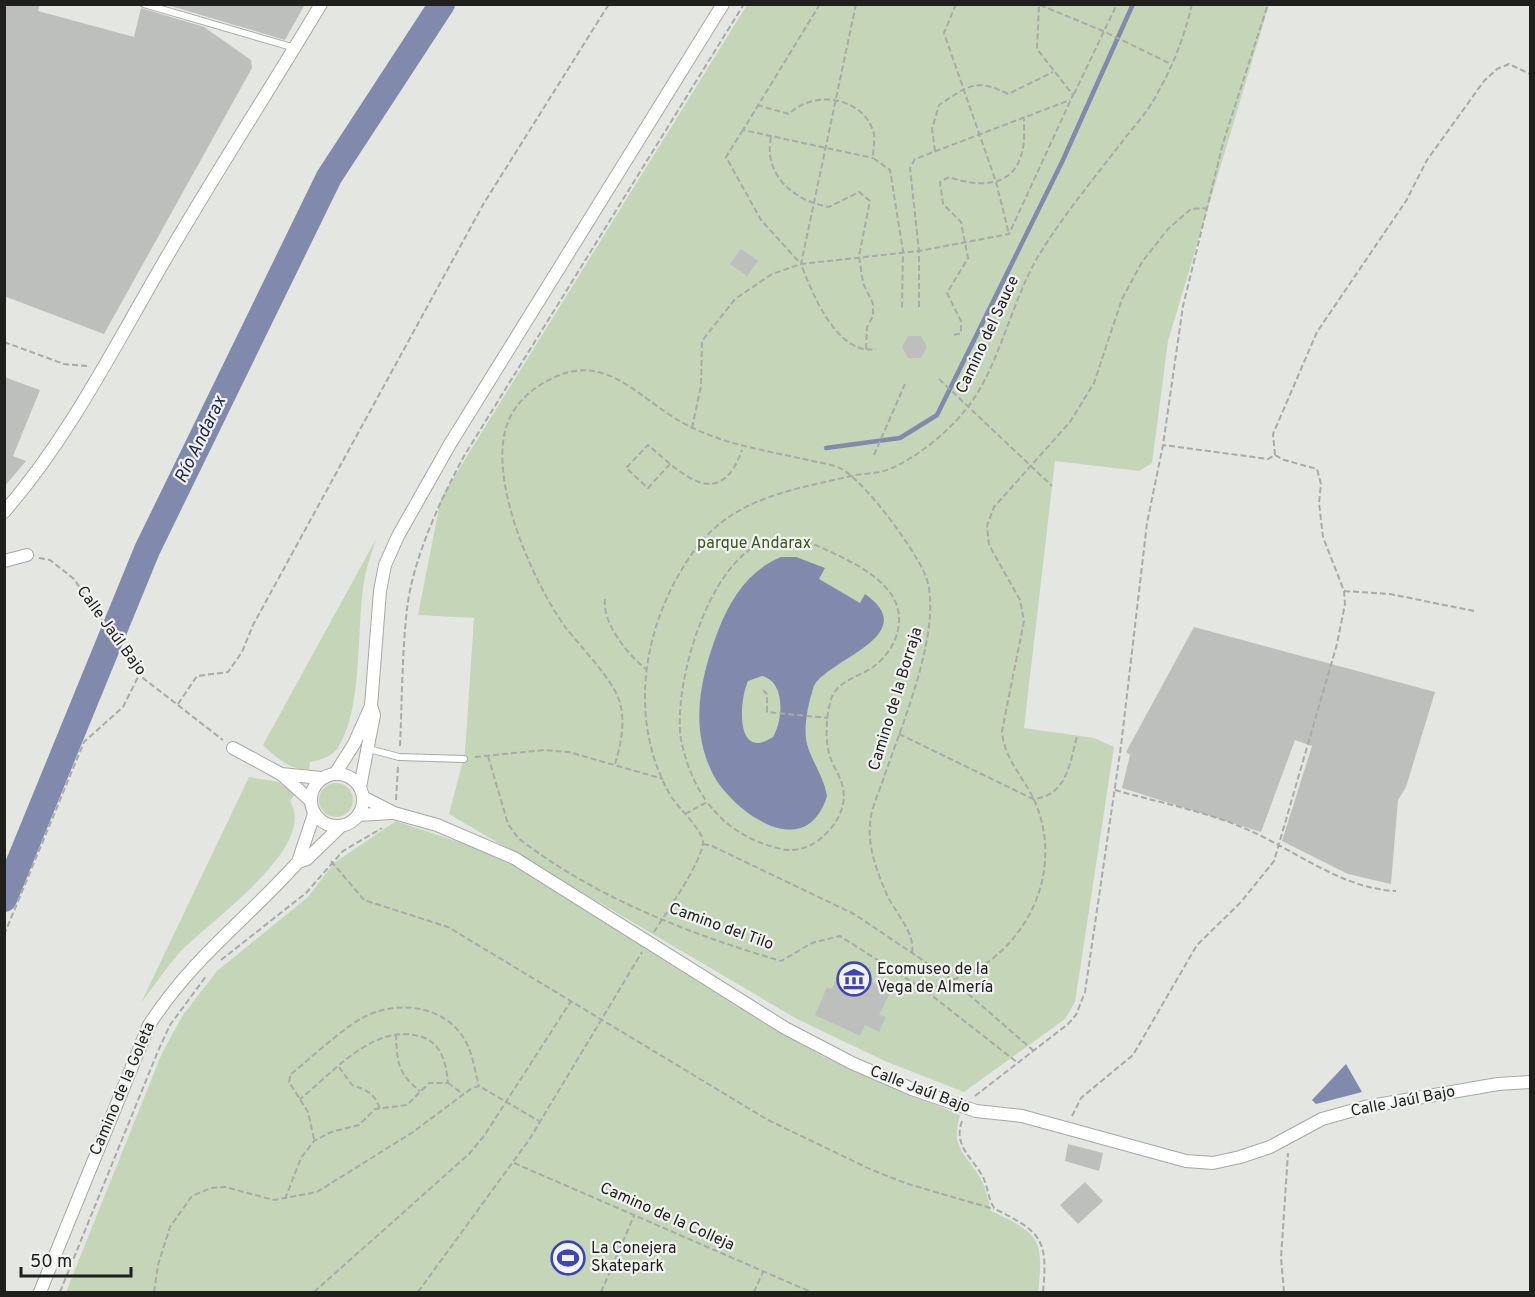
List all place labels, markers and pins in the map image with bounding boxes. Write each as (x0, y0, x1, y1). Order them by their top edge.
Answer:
place label: Ecomuseo de la Vega de Almería (877, 960, 993, 998)
museum icon: Ecomuseo de la Vega de Almería (836, 961, 872, 997)
place label: La Conejera Skatepark (591, 1239, 676, 1277)
sports icon: La Conejera Skatepark (550, 1240, 586, 1276)

